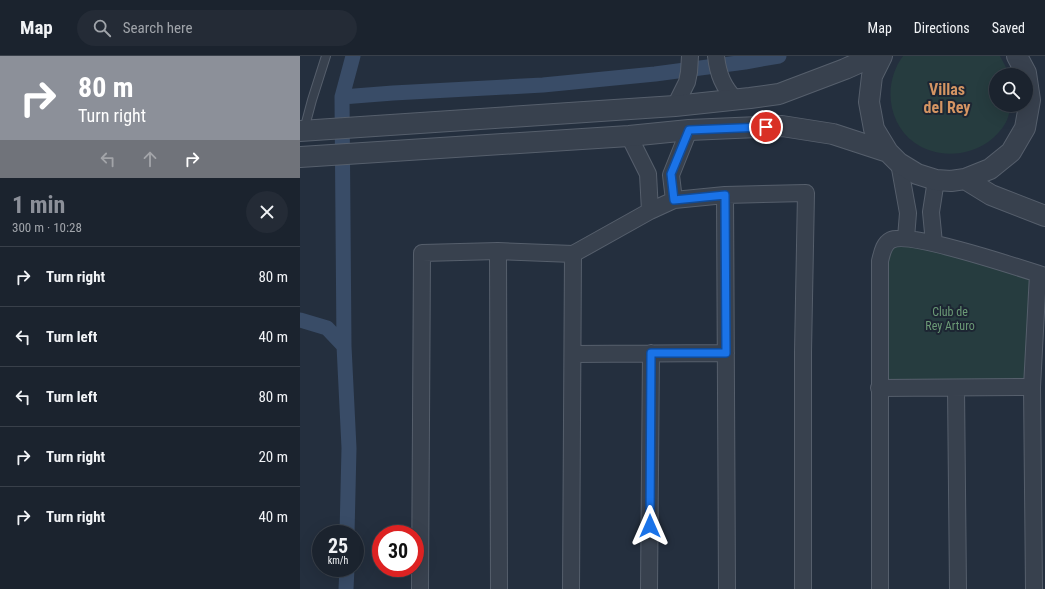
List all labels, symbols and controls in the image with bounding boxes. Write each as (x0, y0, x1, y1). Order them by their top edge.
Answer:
search box (77, 10, 357, 46)
text: Map (20, 16, 53, 39)
icon: search (91, 17, 113, 39)
text: Search here (123, 19, 193, 37)
text: Map (868, 20, 892, 36)
text: Directions (914, 20, 970, 36)
text: Saved (992, 20, 1025, 36)
map controls (989, 68, 1033, 112)
button: search (989, 68, 1033, 112)
text: 80 m (78, 71, 134, 104)
icon: right (12, 72, 64, 124)
district label: Villas del Rey (924, 80, 970, 117)
text: Turn right (78, 105, 146, 126)
pin (749, 110, 783, 144)
icon: arrive (755, 116, 777, 138)
icon: left (97, 148, 119, 170)
icon: ahead (139, 148, 161, 170)
icon: right (181, 148, 203, 170)
text: 1 min (12, 191, 65, 219)
button: close (246, 191, 288, 233)
text: 300 m · 10:28 (12, 220, 82, 235)
icon: right (12, 266, 34, 288)
text: Turn right (46, 268, 105, 286)
text: 80 m (258, 268, 288, 286)
park label: Club de Rey Arturo (925, 305, 975, 333)
icon: left (12, 326, 34, 348)
text: Turn left (46, 328, 97, 346)
text: 40 m (258, 328, 288, 346)
icon: left (12, 386, 34, 408)
text: Turn left (46, 388, 97, 406)
text: 80 m (258, 388, 288, 406)
icon: right (12, 446, 34, 468)
text: Turn right (46, 448, 105, 466)
text: 20 m (258, 448, 288, 466)
position arrow (629, 505, 671, 547)
icon: right (12, 506, 34, 528)
text: Turn right (46, 508, 105, 526)
text: 40 m (258, 508, 288, 526)
speed limit sign: 30 (372, 525, 424, 577)
text: 25 (328, 534, 348, 558)
text: km/h (328, 555, 348, 566)

